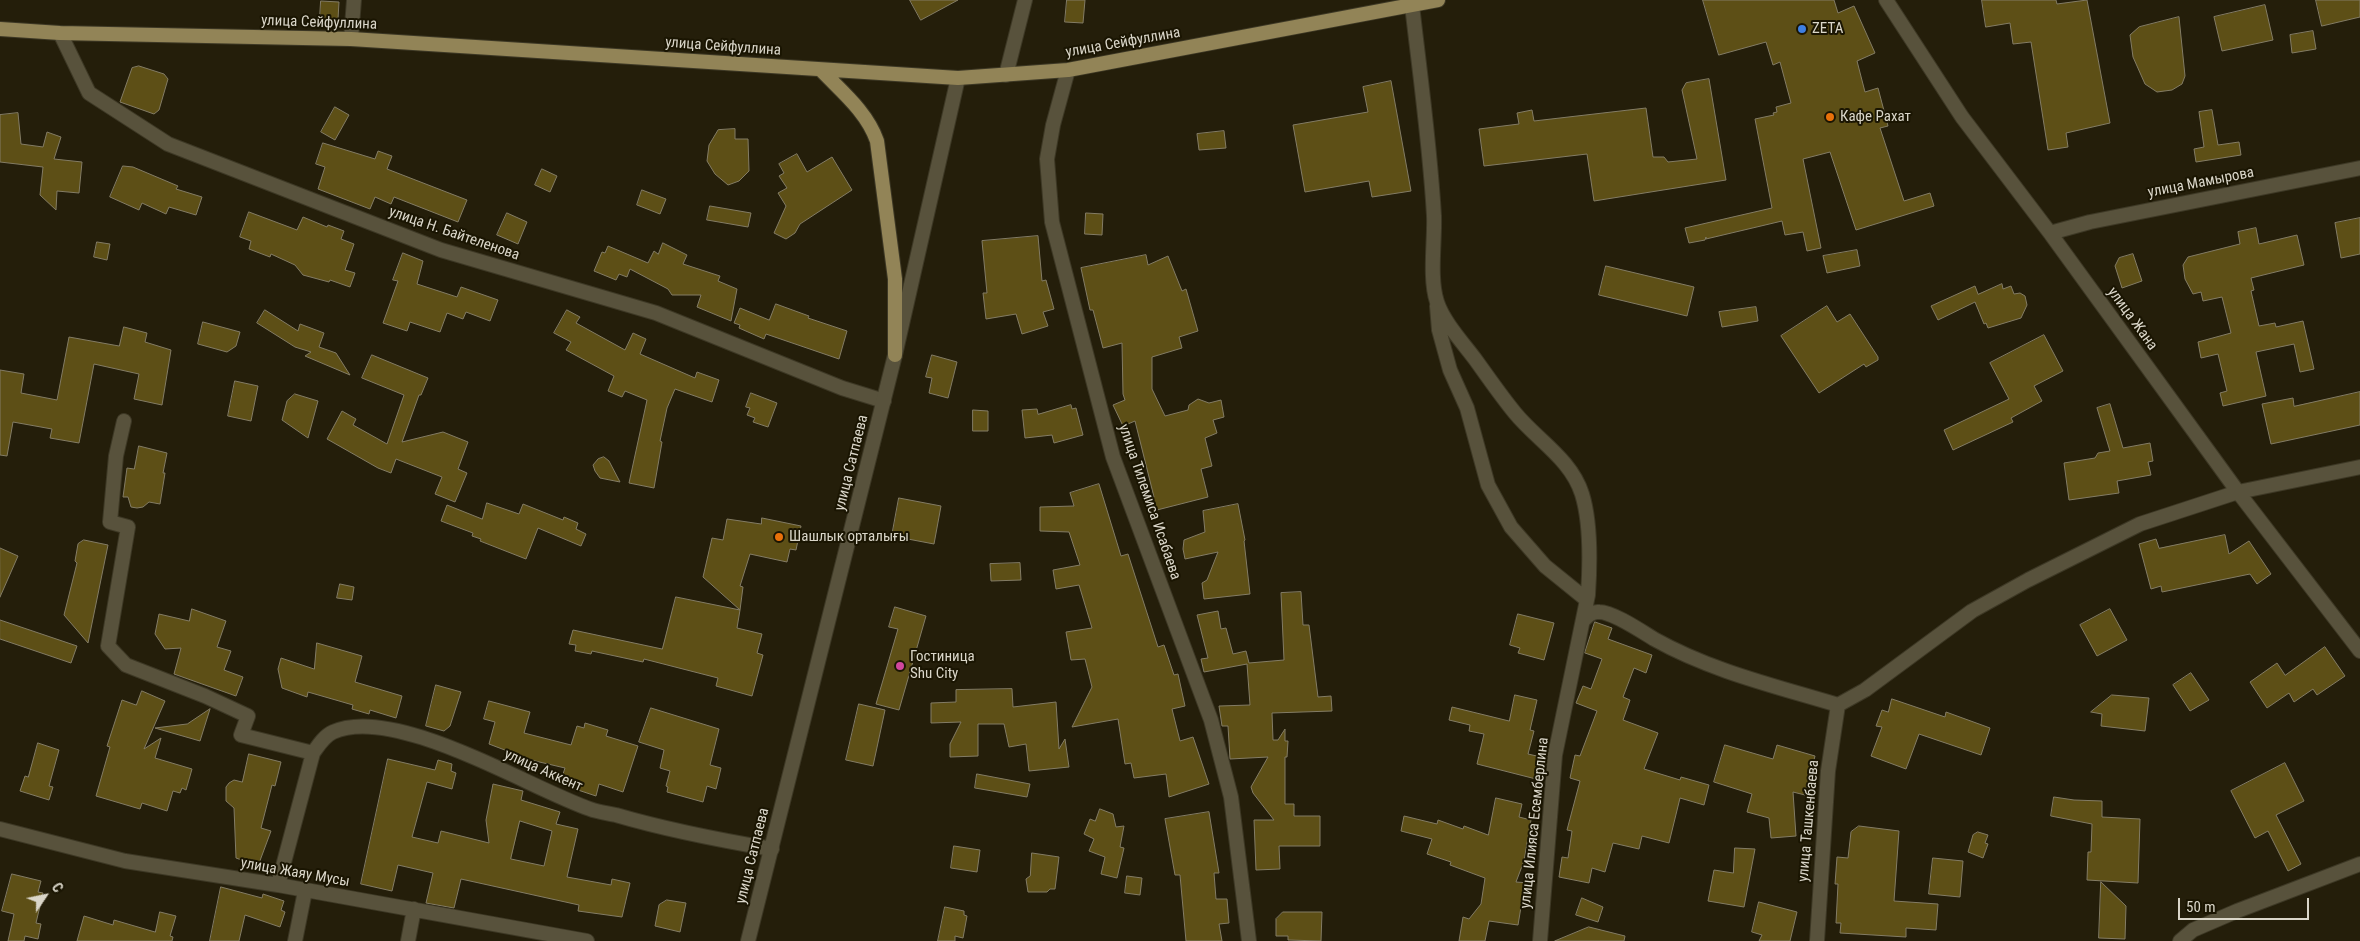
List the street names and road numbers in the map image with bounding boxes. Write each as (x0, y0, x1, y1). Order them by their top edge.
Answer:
street label: улица Сейфуллина (261, 12, 377, 34)
street label: улица Сейфуллина (1064, 24, 1182, 62)
street label: улица Сейфуллина (665, 34, 781, 60)
street label: улица Мамырова (2146, 164, 2256, 202)
street label: улица Н. Байтеленова (386, 203, 522, 265)
street label: улица Жана (2103, 284, 2161, 354)
street label: улица Сатпаева (831, 413, 873, 513)
street label: улица Тилемиса Исабаева (1114, 422, 1184, 582)
street label: улица Илияса Есемберлина (1517, 737, 1553, 909)
street label: улица Аккент (501, 746, 585, 796)
street label: улица Ташкенбаева (1795, 759, 1823, 883)
street label: улица Сатпаева (732, 806, 774, 906)
street label: улица Жаяу Мусы (239, 855, 351, 891)

